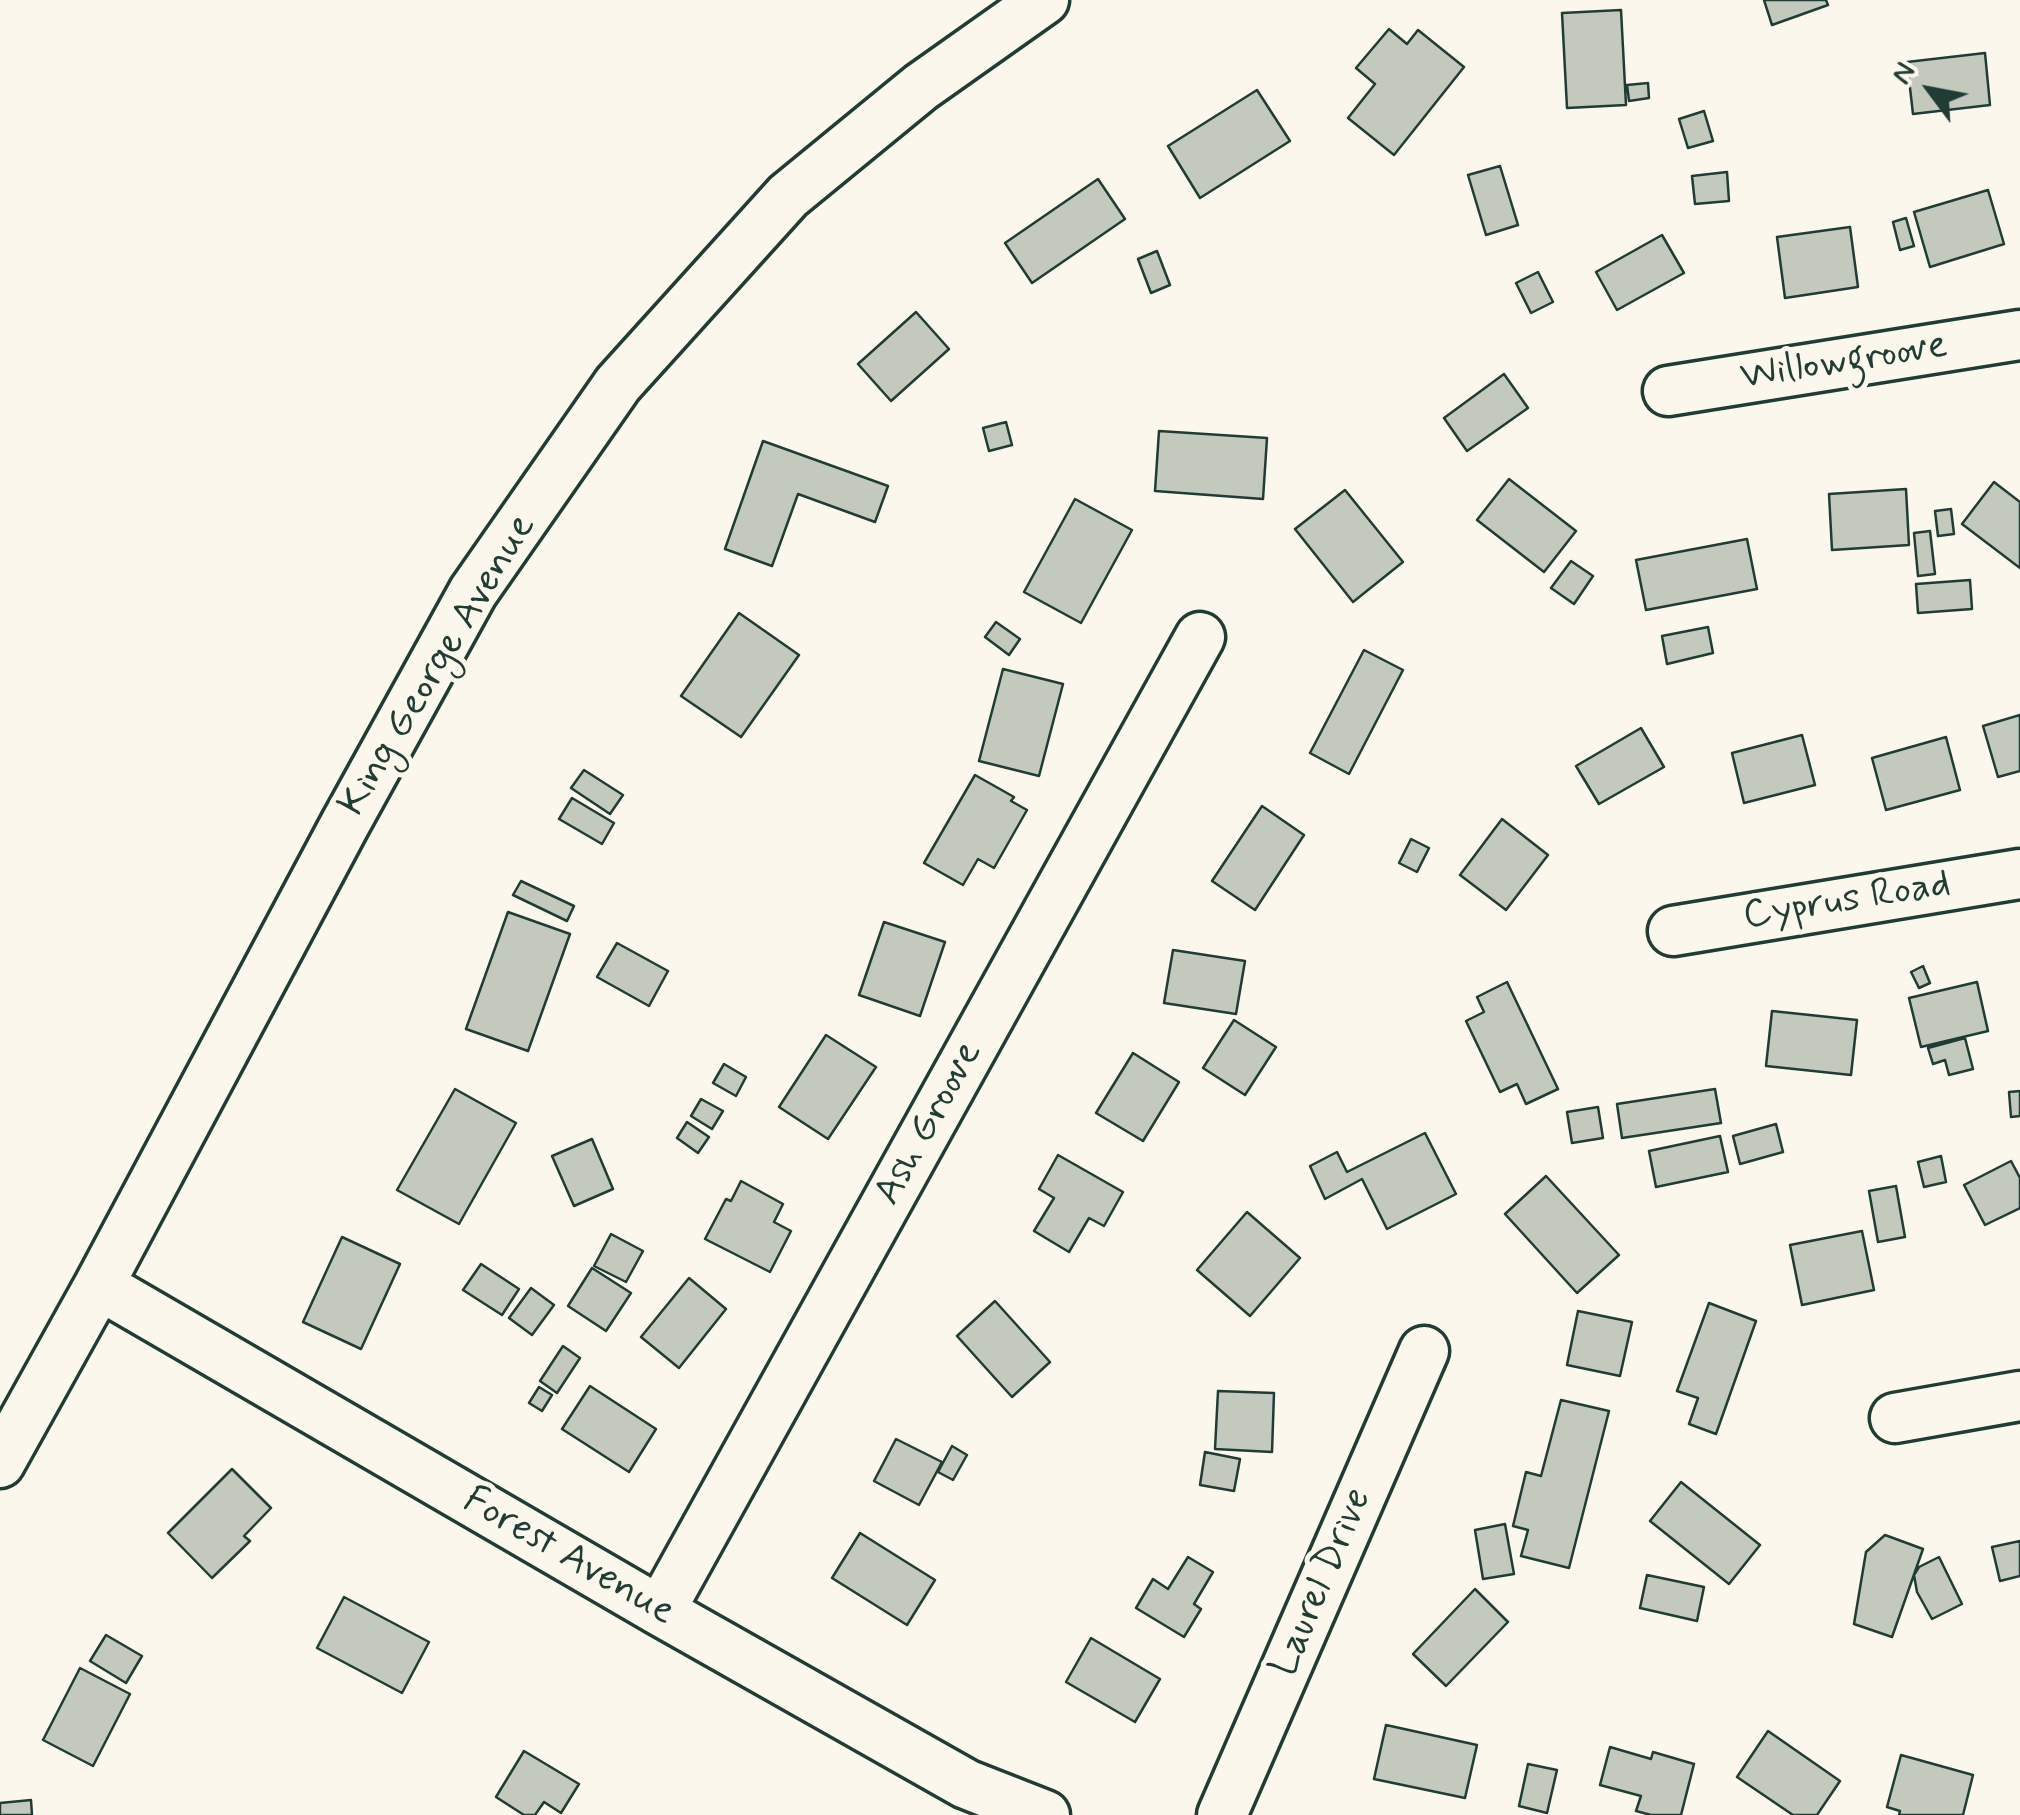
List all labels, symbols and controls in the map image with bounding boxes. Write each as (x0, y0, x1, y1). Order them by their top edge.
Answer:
north arrow (1880, 40, 1980, 140)
text: N (1884, 56, 1925, 92)
street label: Willowgroove (1737, 323, 1951, 403)
street label: King George Avenue (330, 506, 548, 826)
street label: Cyprus Road (1740, 862, 1954, 942)
street label: Ash Groove (865, 1034, 995, 1214)
street label: Forest Avenue (454, 1478, 682, 1638)
street label: Laurel Drive (1262, 1482, 1384, 1684)

